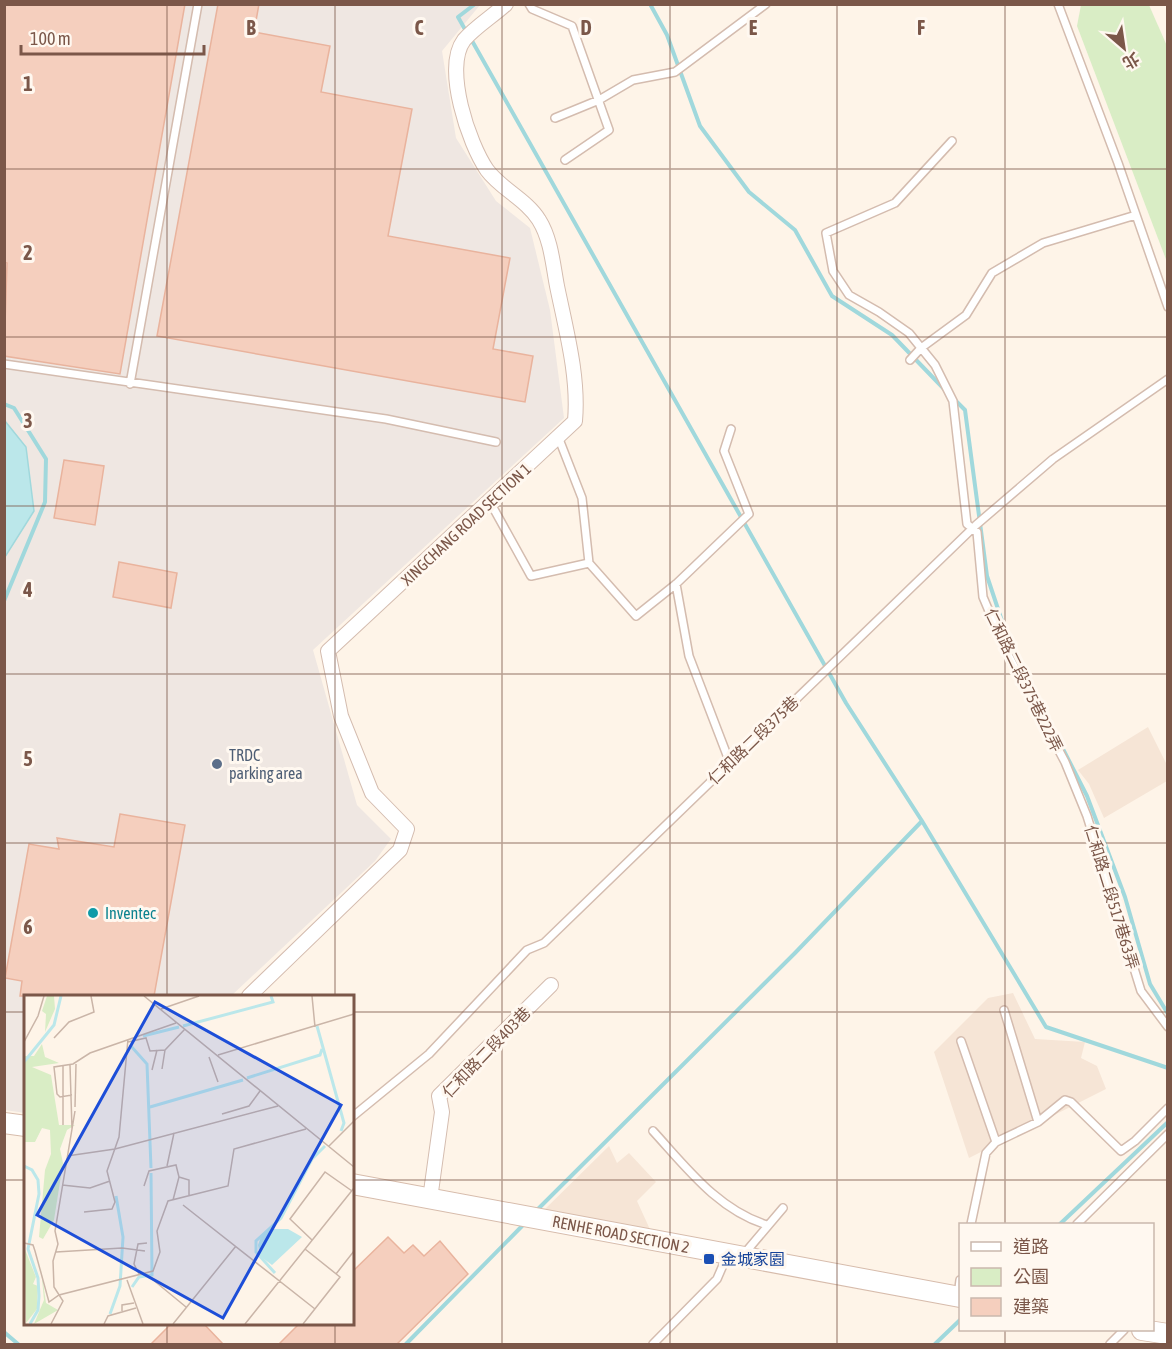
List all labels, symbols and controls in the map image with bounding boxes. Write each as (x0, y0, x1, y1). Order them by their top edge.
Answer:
text: B (246, 16, 256, 39)
text: C (415, 16, 424, 39)
text: D (580, 16, 592, 39)
text: E (749, 16, 758, 39)
text: F (917, 16, 925, 39)
scale bar (21, 18, 204, 56)
north arrow (1094, 18, 1154, 78)
text: 100 m (30, 28, 71, 49)
text: 北 (1120, 49, 1143, 73)
text: 1 (23, 72, 33, 95)
text: 2 (23, 241, 33, 264)
text: 3 (23, 409, 33, 432)
street label: XINGCHANG ROAD SECTION 1 (398, 459, 534, 589)
text: 4 (22, 578, 33, 601)
street label: 仁和路二段375巷222弄 (981, 605, 1067, 755)
street label: 仁和路二段375巷 (704, 692, 802, 788)
place label: TRDC parking area (229, 746, 303, 783)
text: 5 (23, 747, 33, 770)
marker: TRDC parking area (210, 757, 224, 771)
street label: 仁和路二段517巷63弄 (1082, 823, 1142, 971)
place label: Inventec (105, 904, 156, 922)
marker: Inventec (86, 906, 100, 920)
text: 6 (23, 915, 33, 938)
inset map (24, 995, 354, 1325)
street label: 仁和路二段403巷 (438, 1003, 534, 1101)
street label: RENHE ROAD SECTION 2 (551, 1212, 691, 1256)
legend (959, 1223, 1154, 1331)
text: 道路 (1013, 1236, 1049, 1257)
place label: 金城家園 (721, 1250, 785, 1268)
marker: 金城家園 (702, 1252, 716, 1266)
text: 公園 (1013, 1266, 1049, 1287)
text: 建築 (1013, 1296, 1049, 1317)

